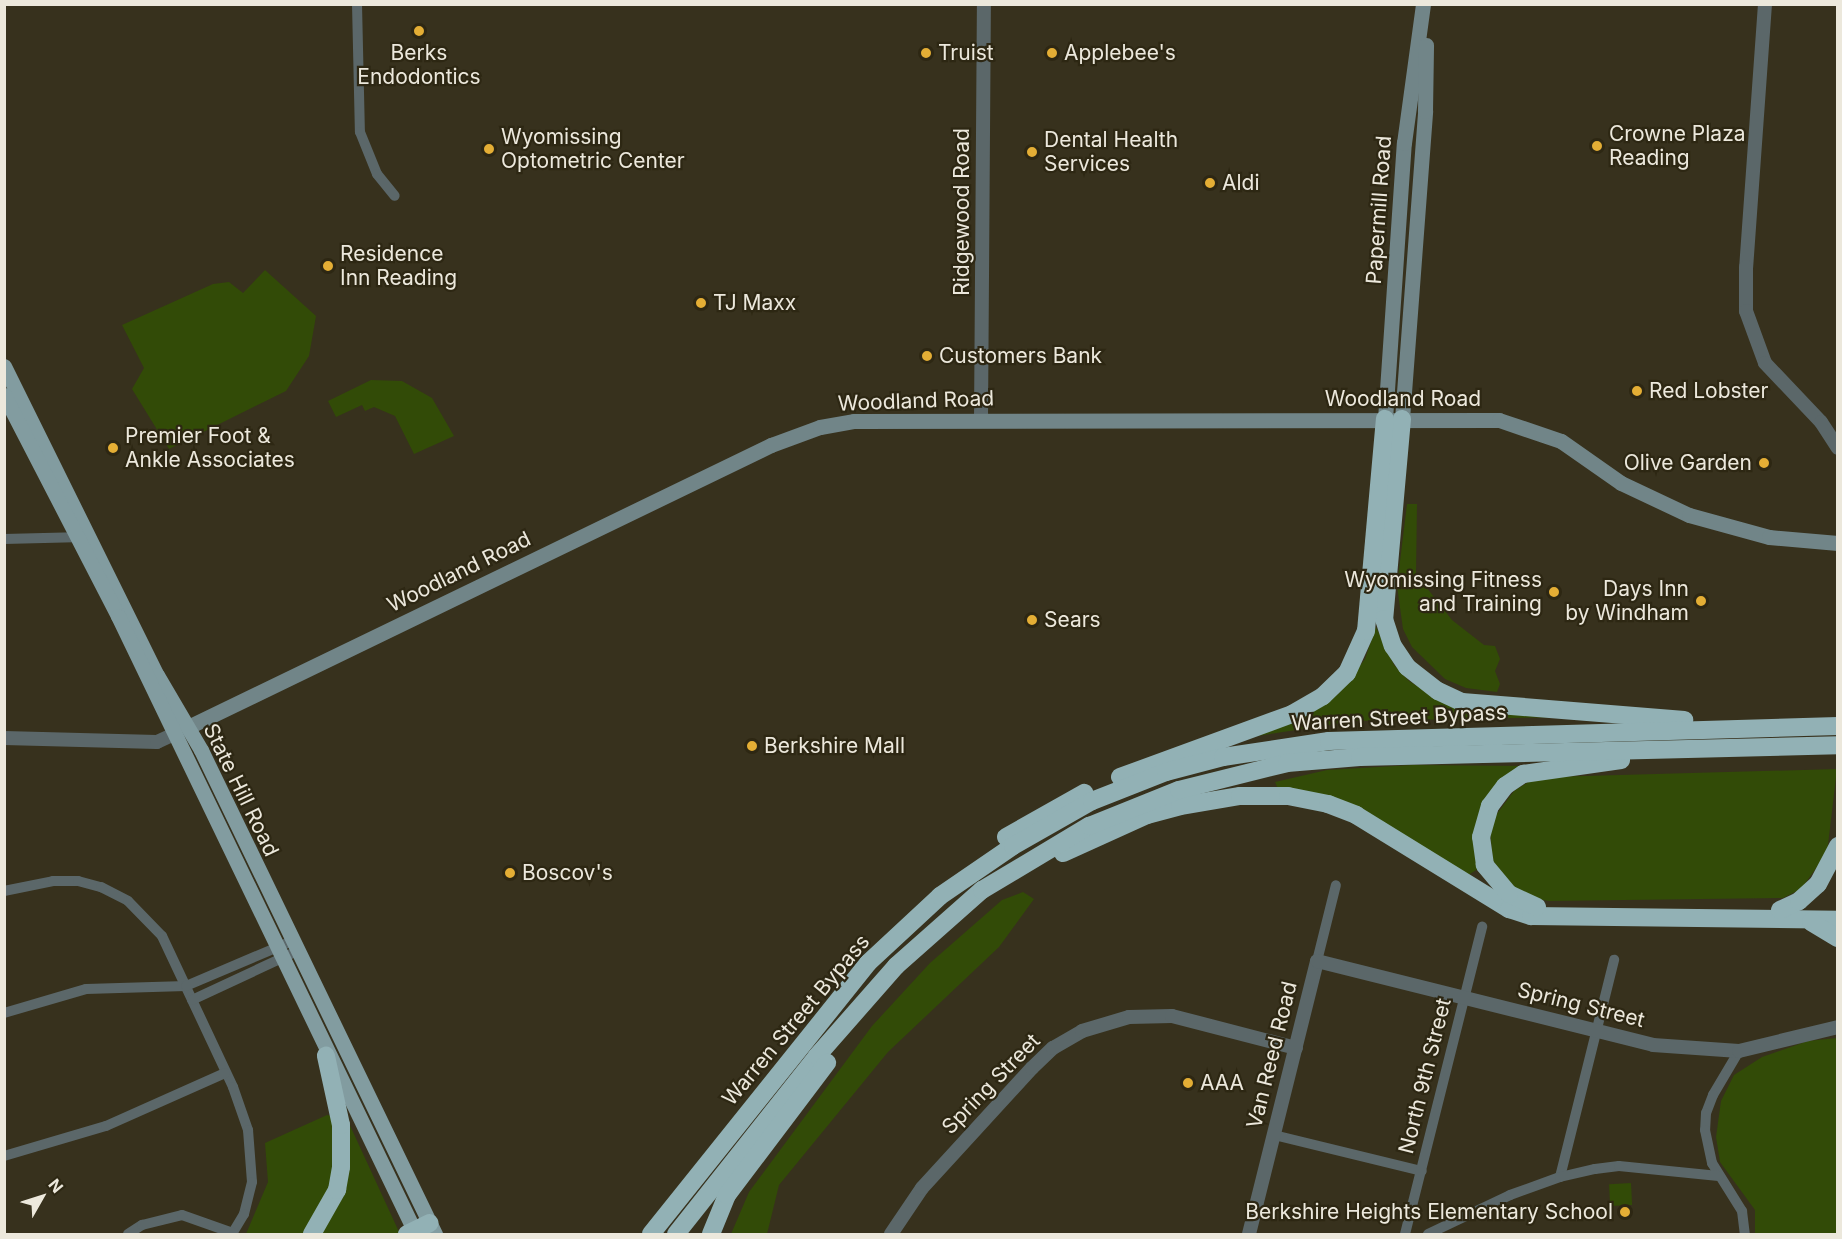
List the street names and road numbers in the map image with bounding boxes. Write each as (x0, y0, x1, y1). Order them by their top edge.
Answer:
street label: Ridgewood Road (949, 128, 975, 296)
street label: Papermill Road (1361, 135, 1397, 285)
street label: Woodland Road (837, 386, 995, 416)
street label: Woodland Road (1325, 386, 1481, 412)
street label: Woodland Road (383, 526, 535, 618)
street label: Warren Street Bypass (1291, 700, 1507, 736)
street label: State Hill Road (198, 720, 284, 860)
street label: Warren Street Bypass (717, 929, 875, 1111)
street label: Spring Street (1515, 977, 1647, 1033)
street label: Van Reed Road (1242, 979, 1302, 1131)
street label: North 9th Street (1393, 996, 1457, 1156)
street label: Spring Street (937, 1028, 1045, 1140)

